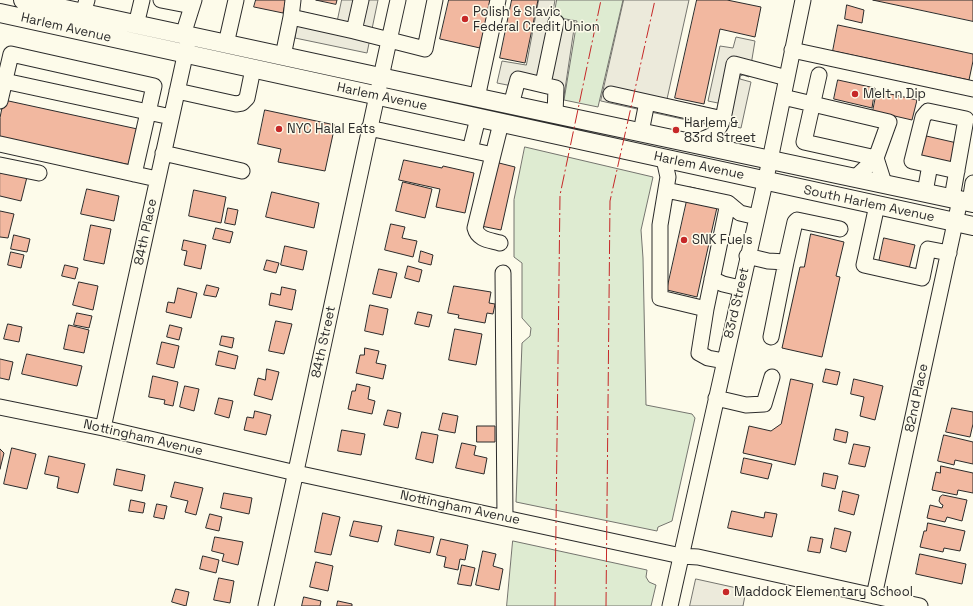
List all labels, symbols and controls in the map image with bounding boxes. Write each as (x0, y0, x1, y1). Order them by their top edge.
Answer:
place label: Polish & Slavic Federal Credit Union (473, 4, 600, 35)
street label: Harlem Avenue (19, 10, 113, 46)
marker: Polish & Slavic Federal Credit Union (460, 14, 470, 24)
street label: Harlem Avenue (335, 80, 429, 114)
place label: Melt n Dip (863, 86, 926, 102)
marker: Melt n Dip (850, 89, 860, 99)
place label: Harlem & 83rd Street (684, 115, 756, 146)
place label: NYC Halal Eats (287, 121, 375, 137)
marker: NYC Halal Eats (274, 124, 284, 134)
marker: Harlem & 83rd Street (671, 125, 681, 135)
street label: Harlem Avenue (652, 149, 746, 183)
street label: South Harlem Avenue (802, 182, 936, 226)
street label: 84th Place (131, 197, 161, 267)
place label: SNK Fuels (692, 232, 753, 248)
marker: SNK Fuels (679, 235, 689, 245)
street label: 83rd Street (721, 266, 753, 340)
street label: 84th Street (309, 305, 339, 379)
street label: 82nd Place (902, 362, 932, 434)
street label: Nottingham Avenue (82, 417, 204, 459)
street label: Nottingham Avenue (399, 488, 521, 528)
place label: Maddock Elementary School (734, 584, 913, 600)
marker: Maddock Elementary School (721, 587, 731, 597)

